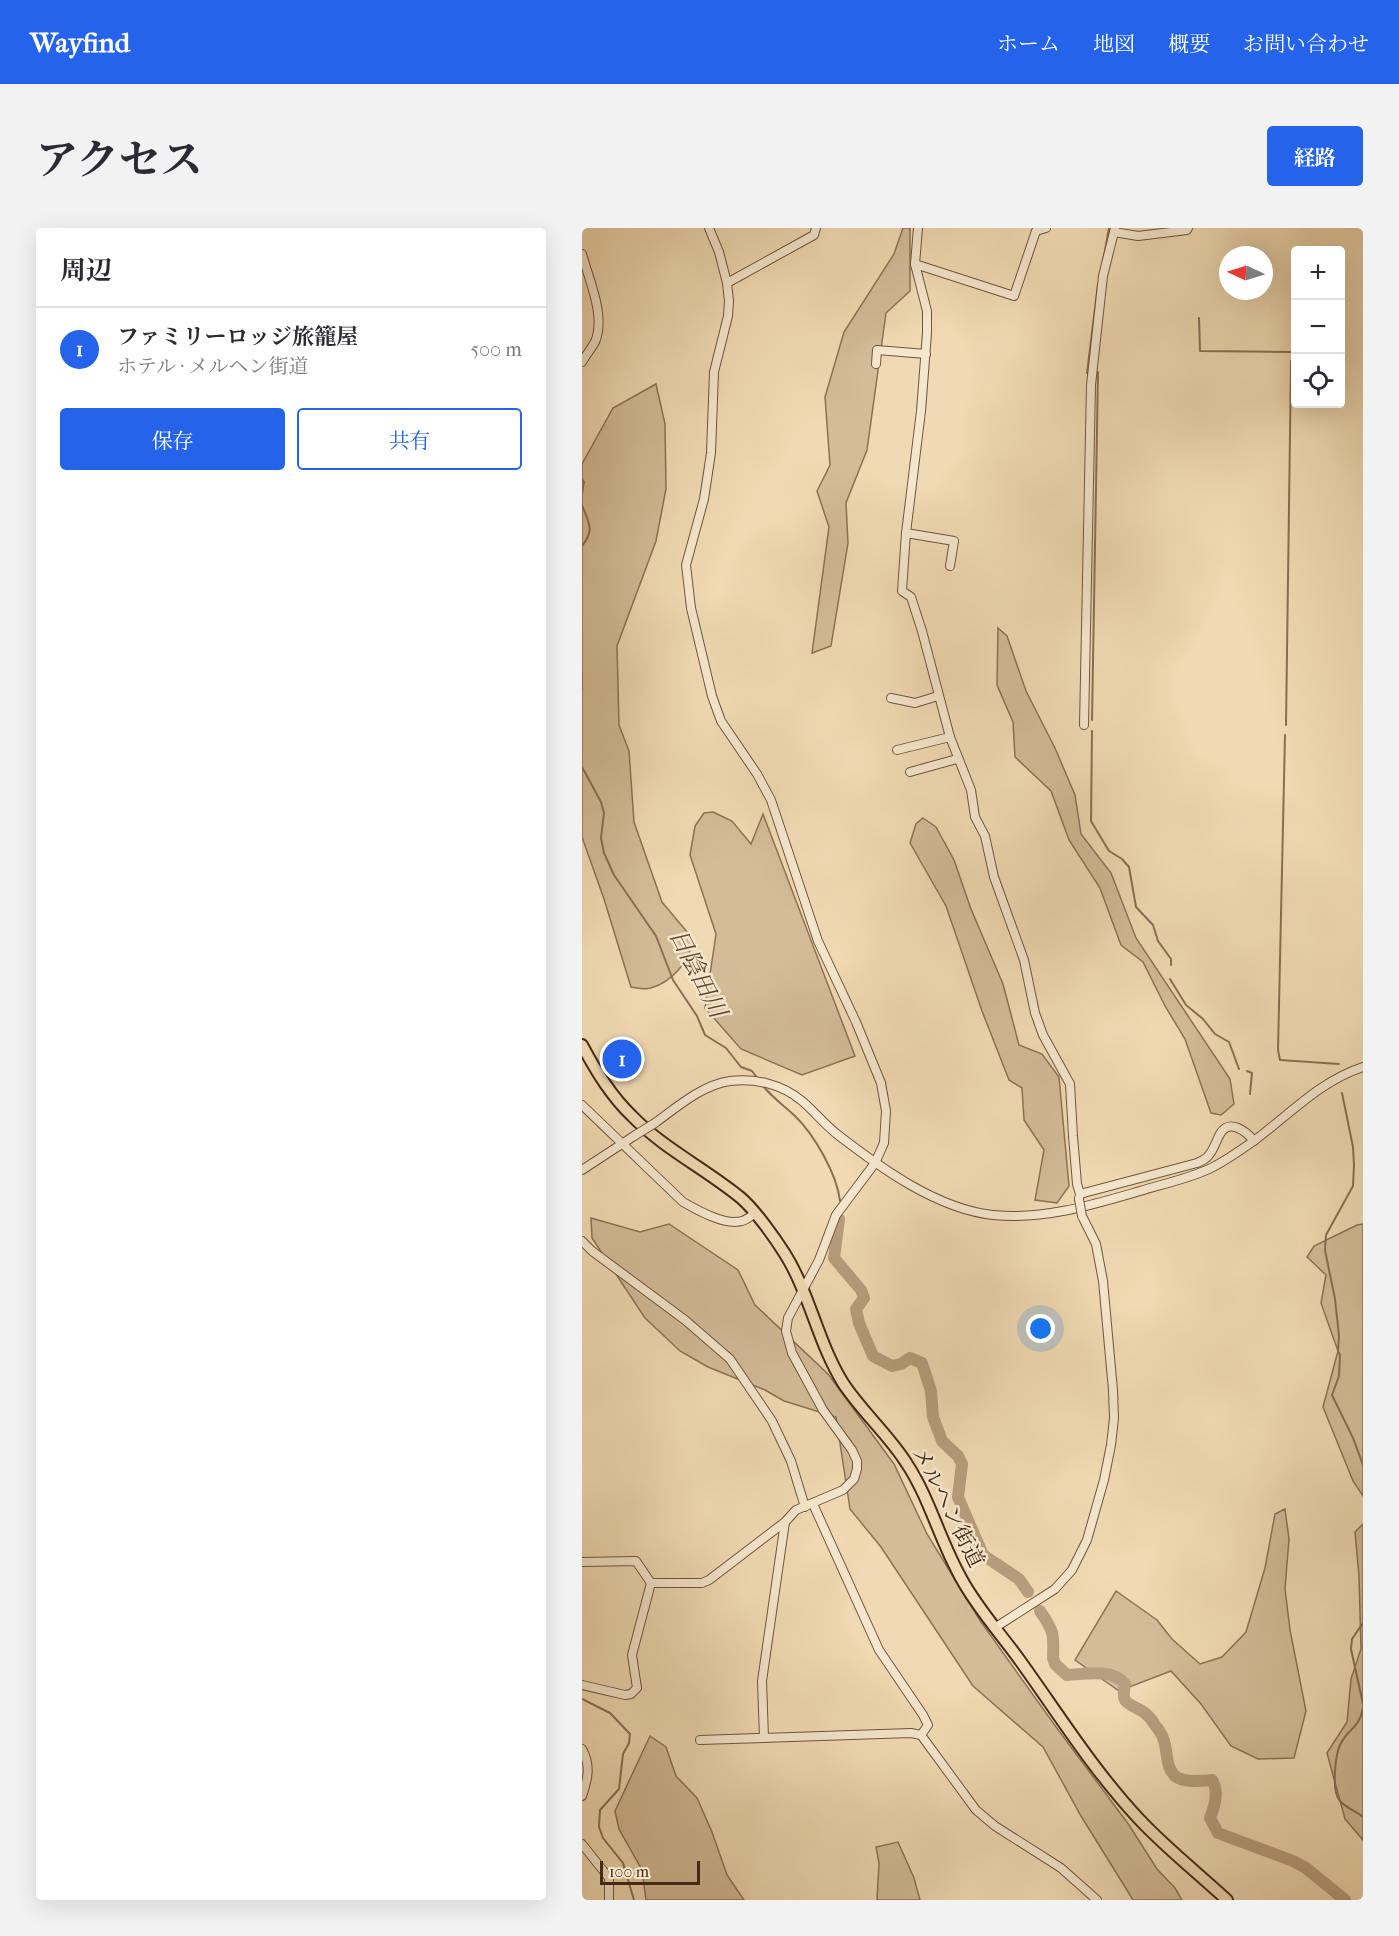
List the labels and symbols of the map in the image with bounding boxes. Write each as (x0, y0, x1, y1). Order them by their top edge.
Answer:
north arrow (1219, 246, 1273, 300)
water label: 日陰田川 (664, 924, 734, 1025)
pin: 1 (602, 1036, 642, 1082)
your location (1026, 1314, 1055, 1343)
street label: メルヘン街道 (906, 1442, 990, 1572)
scale bar (600, 1858, 700, 1886)

